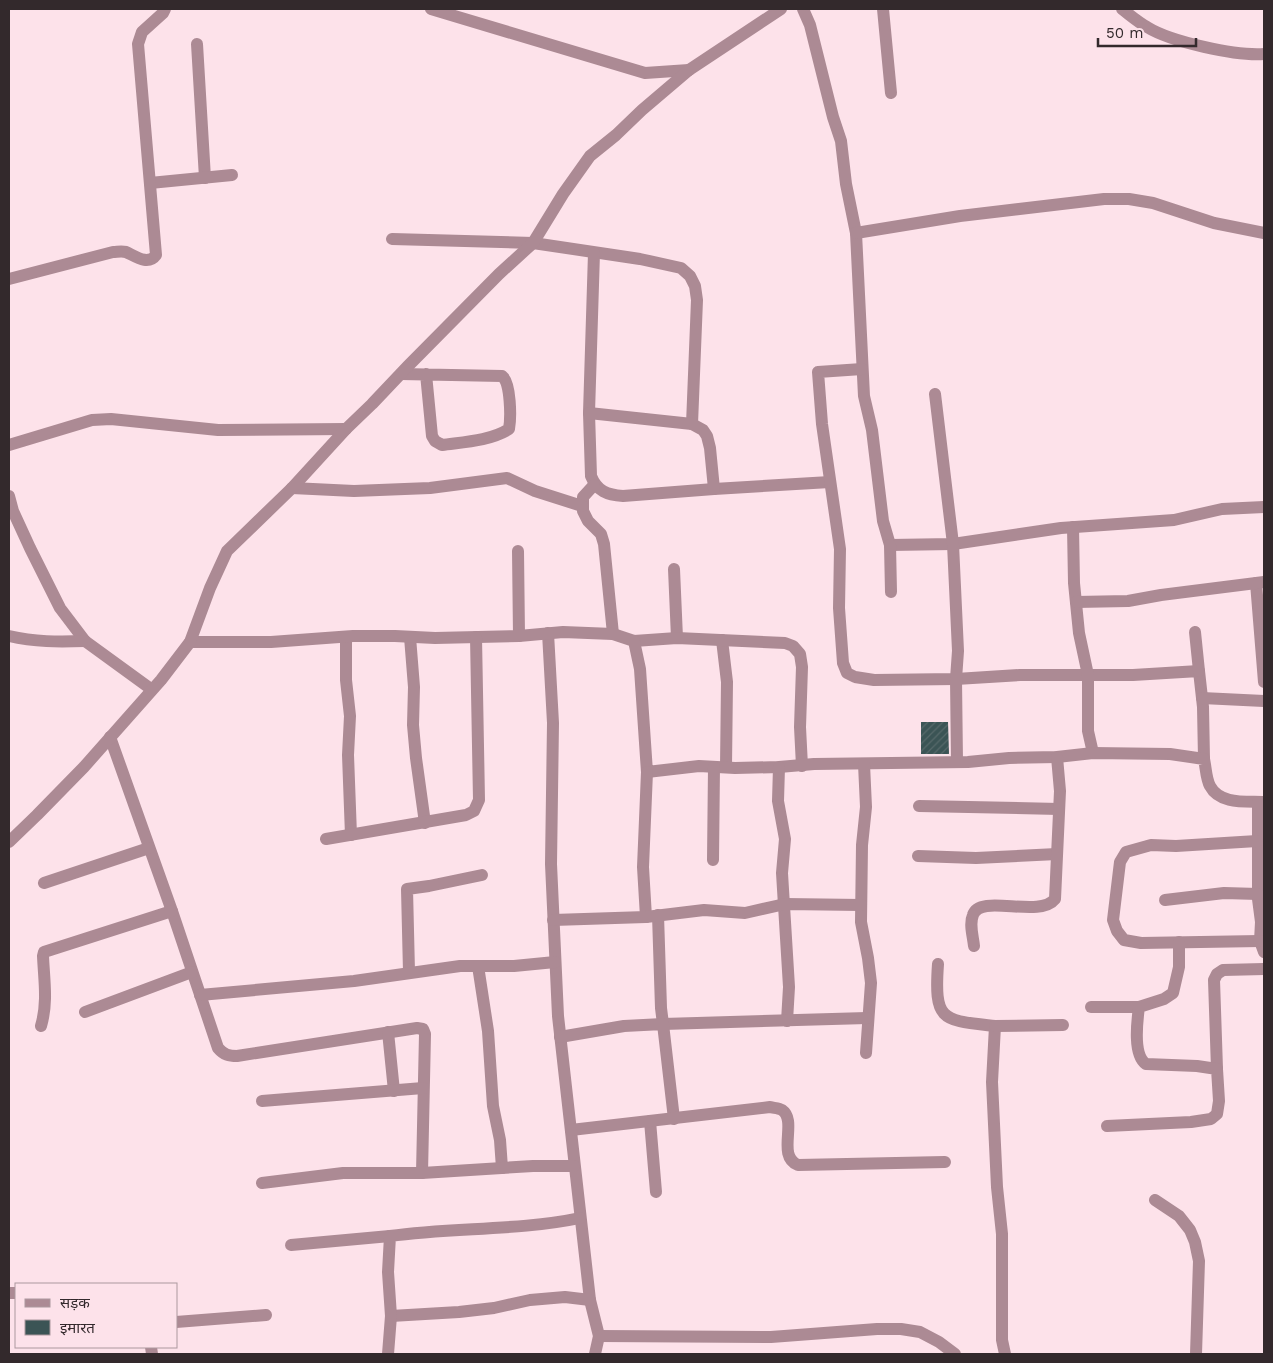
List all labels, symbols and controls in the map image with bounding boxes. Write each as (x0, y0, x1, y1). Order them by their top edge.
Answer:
scale bar (1098, 15, 1196, 47)
text: 50 m (1106, 24, 1143, 42)
legend (15, 1283, 178, 1348)
text: सड़क (60, 1294, 90, 1312)
text: इमारत (60, 1319, 95, 1337)

